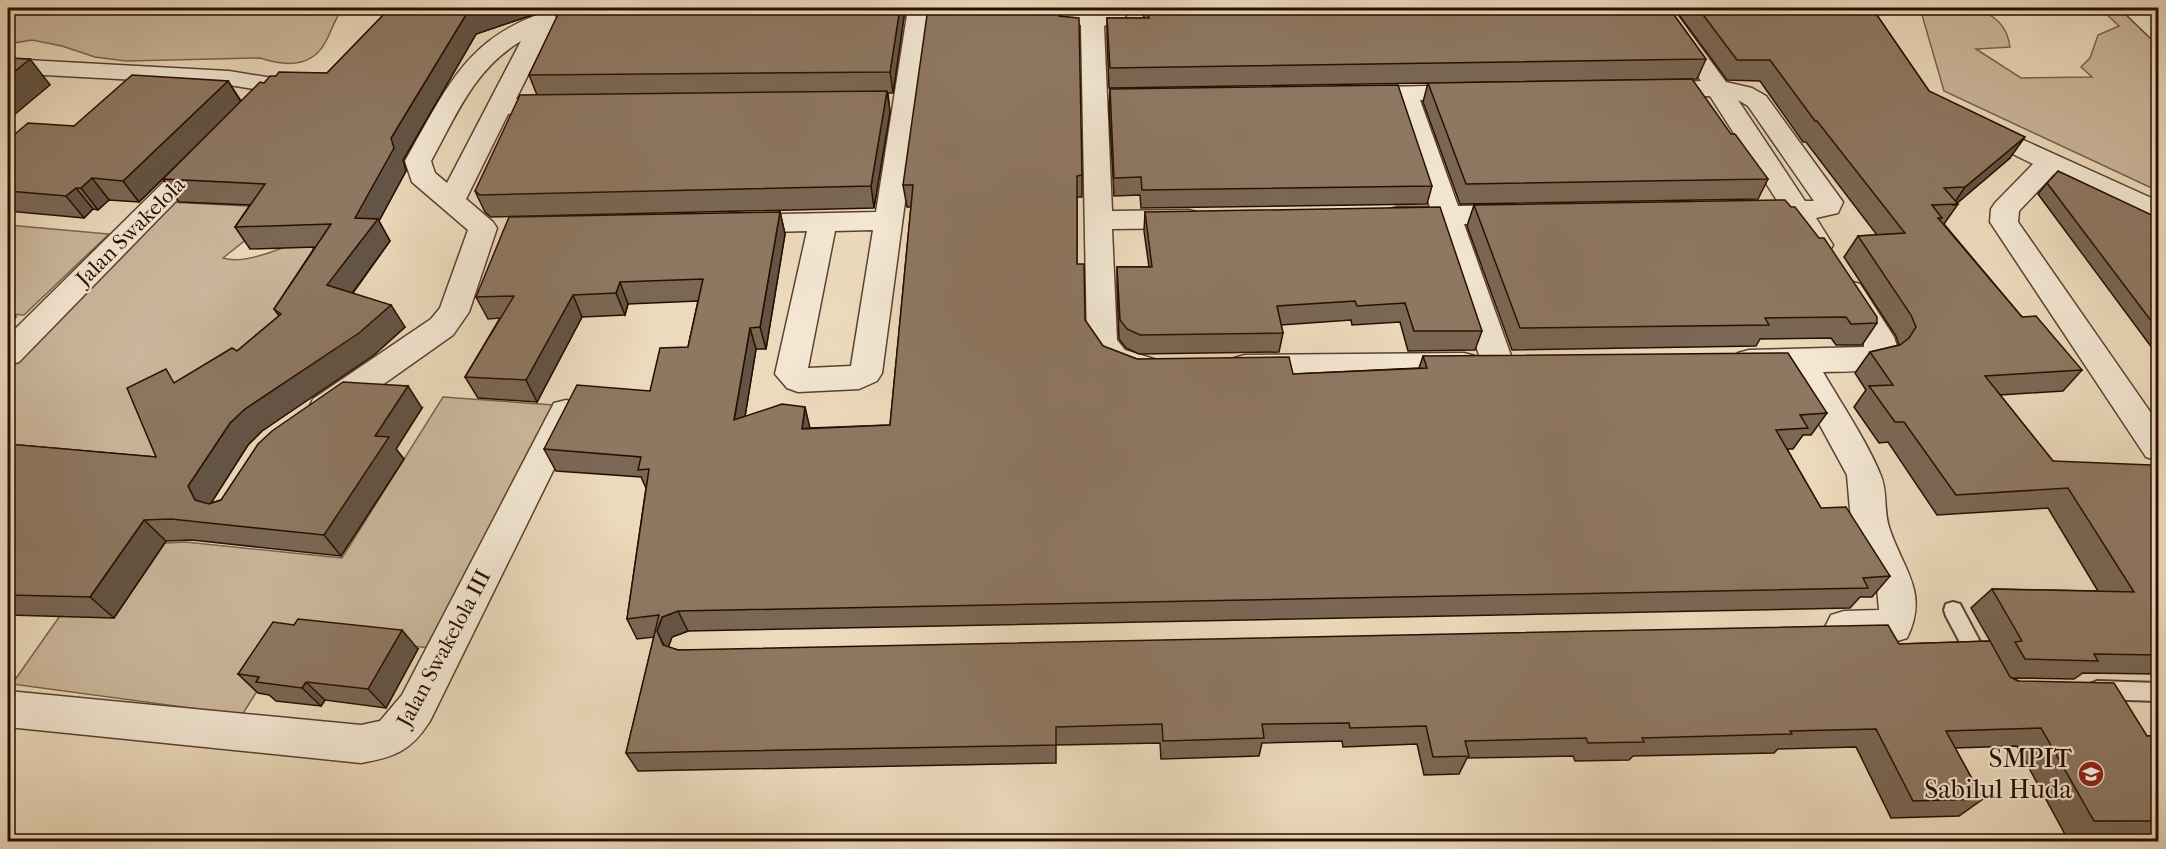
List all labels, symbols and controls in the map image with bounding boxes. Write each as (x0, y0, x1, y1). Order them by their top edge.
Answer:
street label: Jalan Swakelola (69, 171, 191, 293)
street label: Jalan Swakelola III (391, 565, 496, 733)
place label: SMPIT Sabilul Huda (1924, 742, 2073, 805)
school or university icon: SMPIT Sabilul Huda (2076, 759, 2106, 789)

